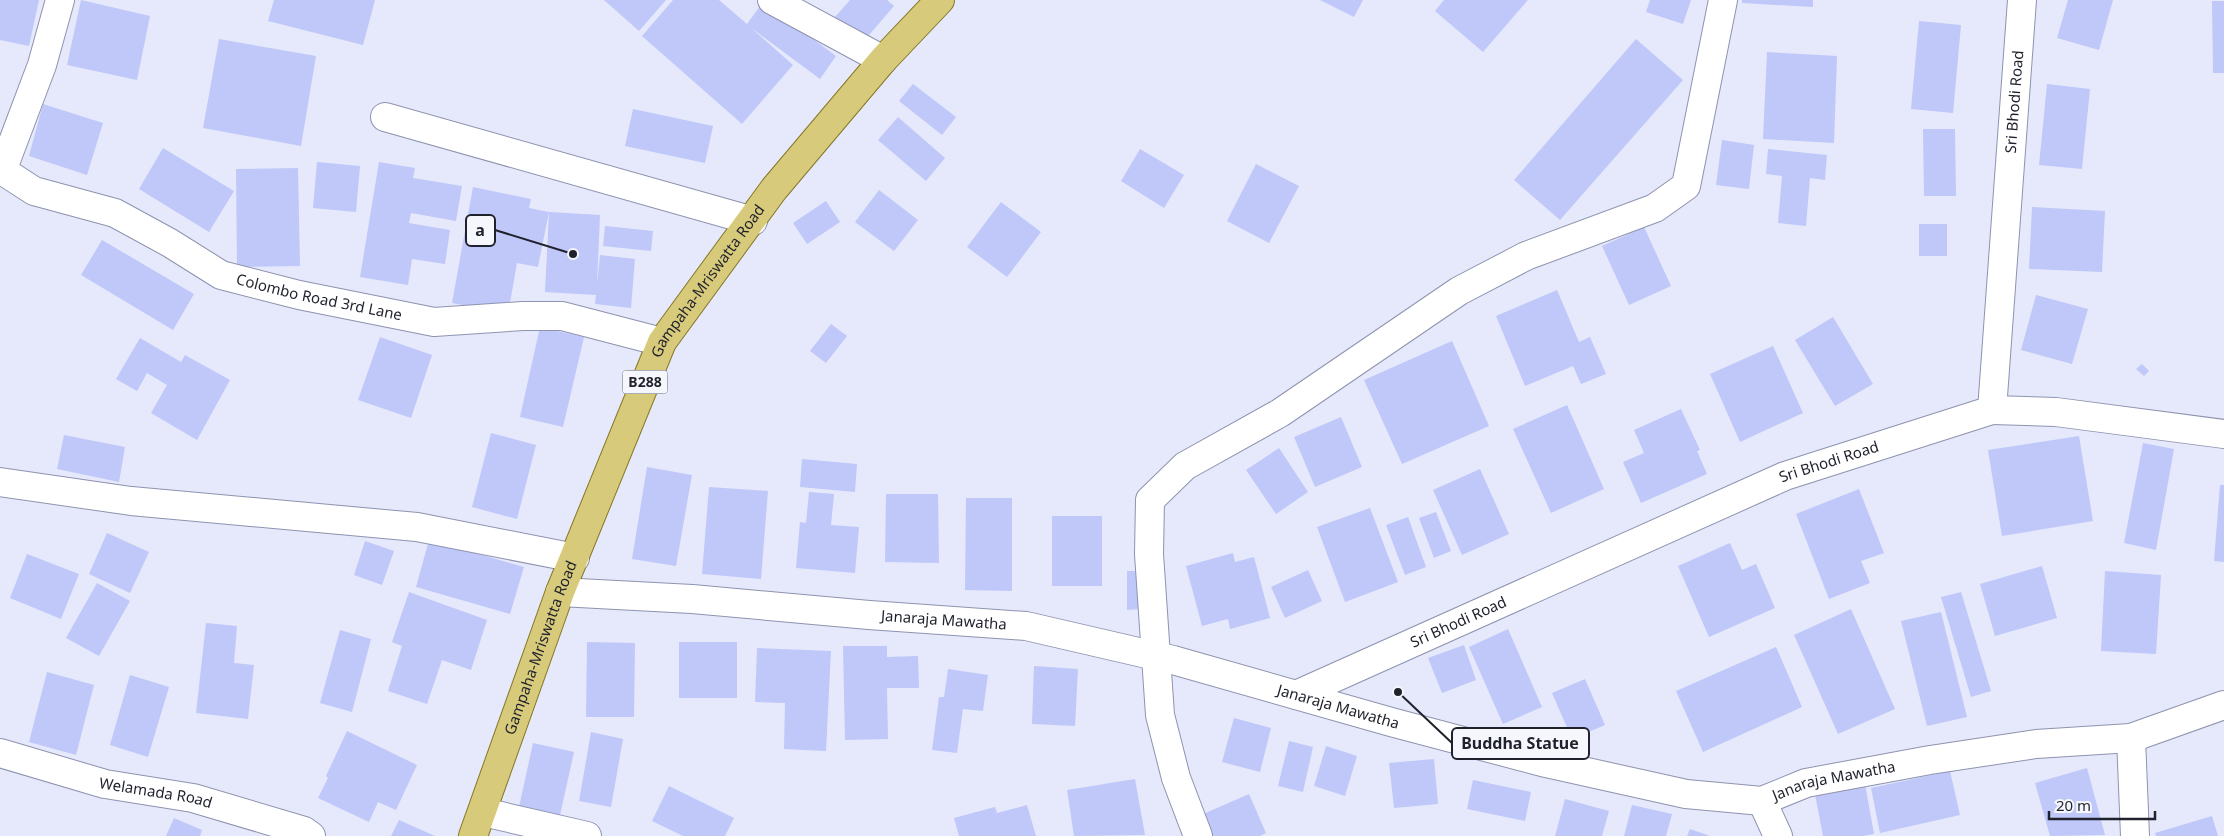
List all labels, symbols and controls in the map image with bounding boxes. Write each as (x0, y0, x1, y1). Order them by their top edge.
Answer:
street label: Sri Bhodi Road (2000, 49, 2027, 154)
street label: Gampaha-Mriswatta Road (646, 200, 768, 360)
callout: a (466, 215, 495, 246)
text: a (475, 219, 485, 241)
street label: Colombo Road 3rd Lane (234, 268, 404, 324)
road number: B288 (622, 371, 668, 394)
street label: Sri Bhodi Road (1775, 436, 1881, 486)
street label: Gampaha-Mriswatta Road (499, 557, 581, 737)
street label: Sri Bhodi Road (1407, 591, 1509, 652)
street label: Janaraja Mawatha (878, 605, 1008, 634)
street label: Janaraja Mawatha (1273, 679, 1402, 733)
callout: Buddha Statue (1452, 728, 1589, 759)
text: Buddha Statue (1461, 732, 1579, 754)
street label: Janaraja Mawatha (1767, 756, 1897, 806)
street label: Welamada Road (98, 772, 215, 812)
scale bar (2049, 788, 2155, 820)
text: 20 m (2056, 795, 2091, 815)

